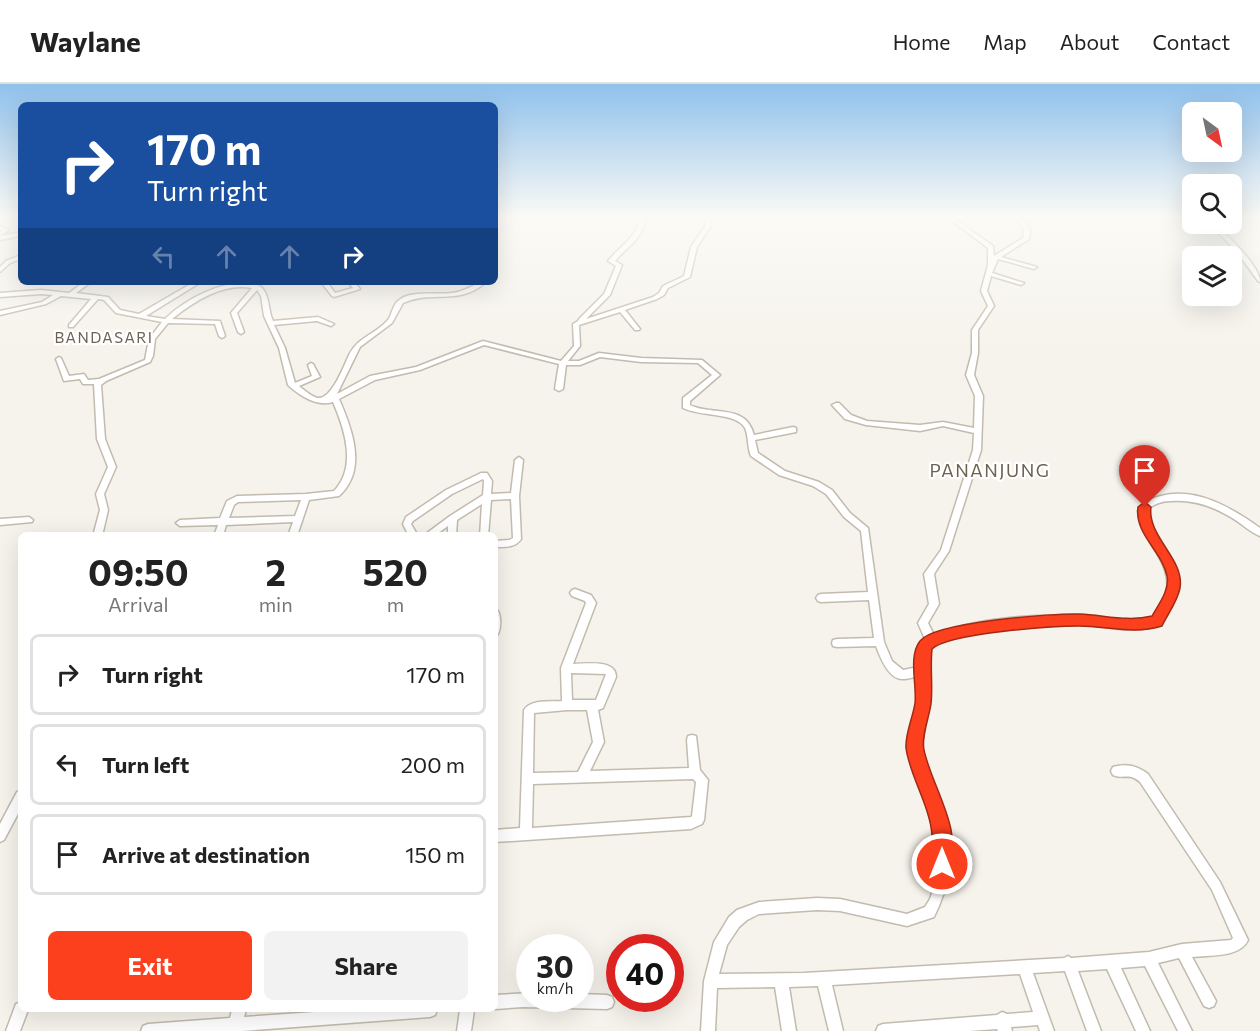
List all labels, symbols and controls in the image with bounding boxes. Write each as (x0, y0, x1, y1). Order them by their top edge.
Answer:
text: Waylane (30, 24, 141, 58)
text: Home (893, 29, 950, 54)
text: Map (983, 29, 1027, 54)
text: About (1060, 29, 1119, 54)
text: Contact (1152, 29, 1230, 54)
north arrow (1182, 102, 1242, 162)
map controls (1182, 102, 1242, 306)
text: 170 m (147, 122, 261, 174)
icon: right (48, 126, 126, 204)
text: Turn right (147, 174, 267, 207)
button: search (1182, 174, 1242, 234)
icon: left (147, 240, 180, 273)
icon: ahead (210, 240, 243, 273)
icon: ahead (273, 240, 306, 273)
icon: right (336, 240, 369, 273)
button: layers (1182, 246, 1242, 306)
district label: BANDASARI (54, 328, 154, 346)
pin (1119, 445, 1170, 507)
icon: arrive (1128, 454, 1161, 487)
district label: PANANJUNG (930, 459, 1050, 481)
text: 09:50 (88, 549, 189, 593)
text: 2 (265, 549, 286, 593)
text: 520 (363, 549, 428, 593)
text: Arrival (108, 592, 169, 616)
text: min (259, 592, 293, 616)
text: m (387, 592, 404, 616)
icon: right (51, 658, 84, 691)
text: Turn right (102, 661, 203, 688)
text: 170 m (406, 661, 465, 688)
icon: left (51, 748, 84, 781)
text: Turn left (102, 751, 189, 778)
text: 200 m (401, 751, 465, 778)
position arrow (910, 832, 974, 896)
icon: arrive (51, 838, 84, 871)
text: Arrive at destination (102, 841, 310, 868)
text: 150 m (405, 841, 465, 868)
button: Exit (48, 931, 252, 1000)
button: Share (264, 931, 468, 1000)
speed limit sign: 40 (606, 934, 684, 1012)
text: 30 (536, 947, 574, 984)
text: km/h (537, 979, 573, 997)

